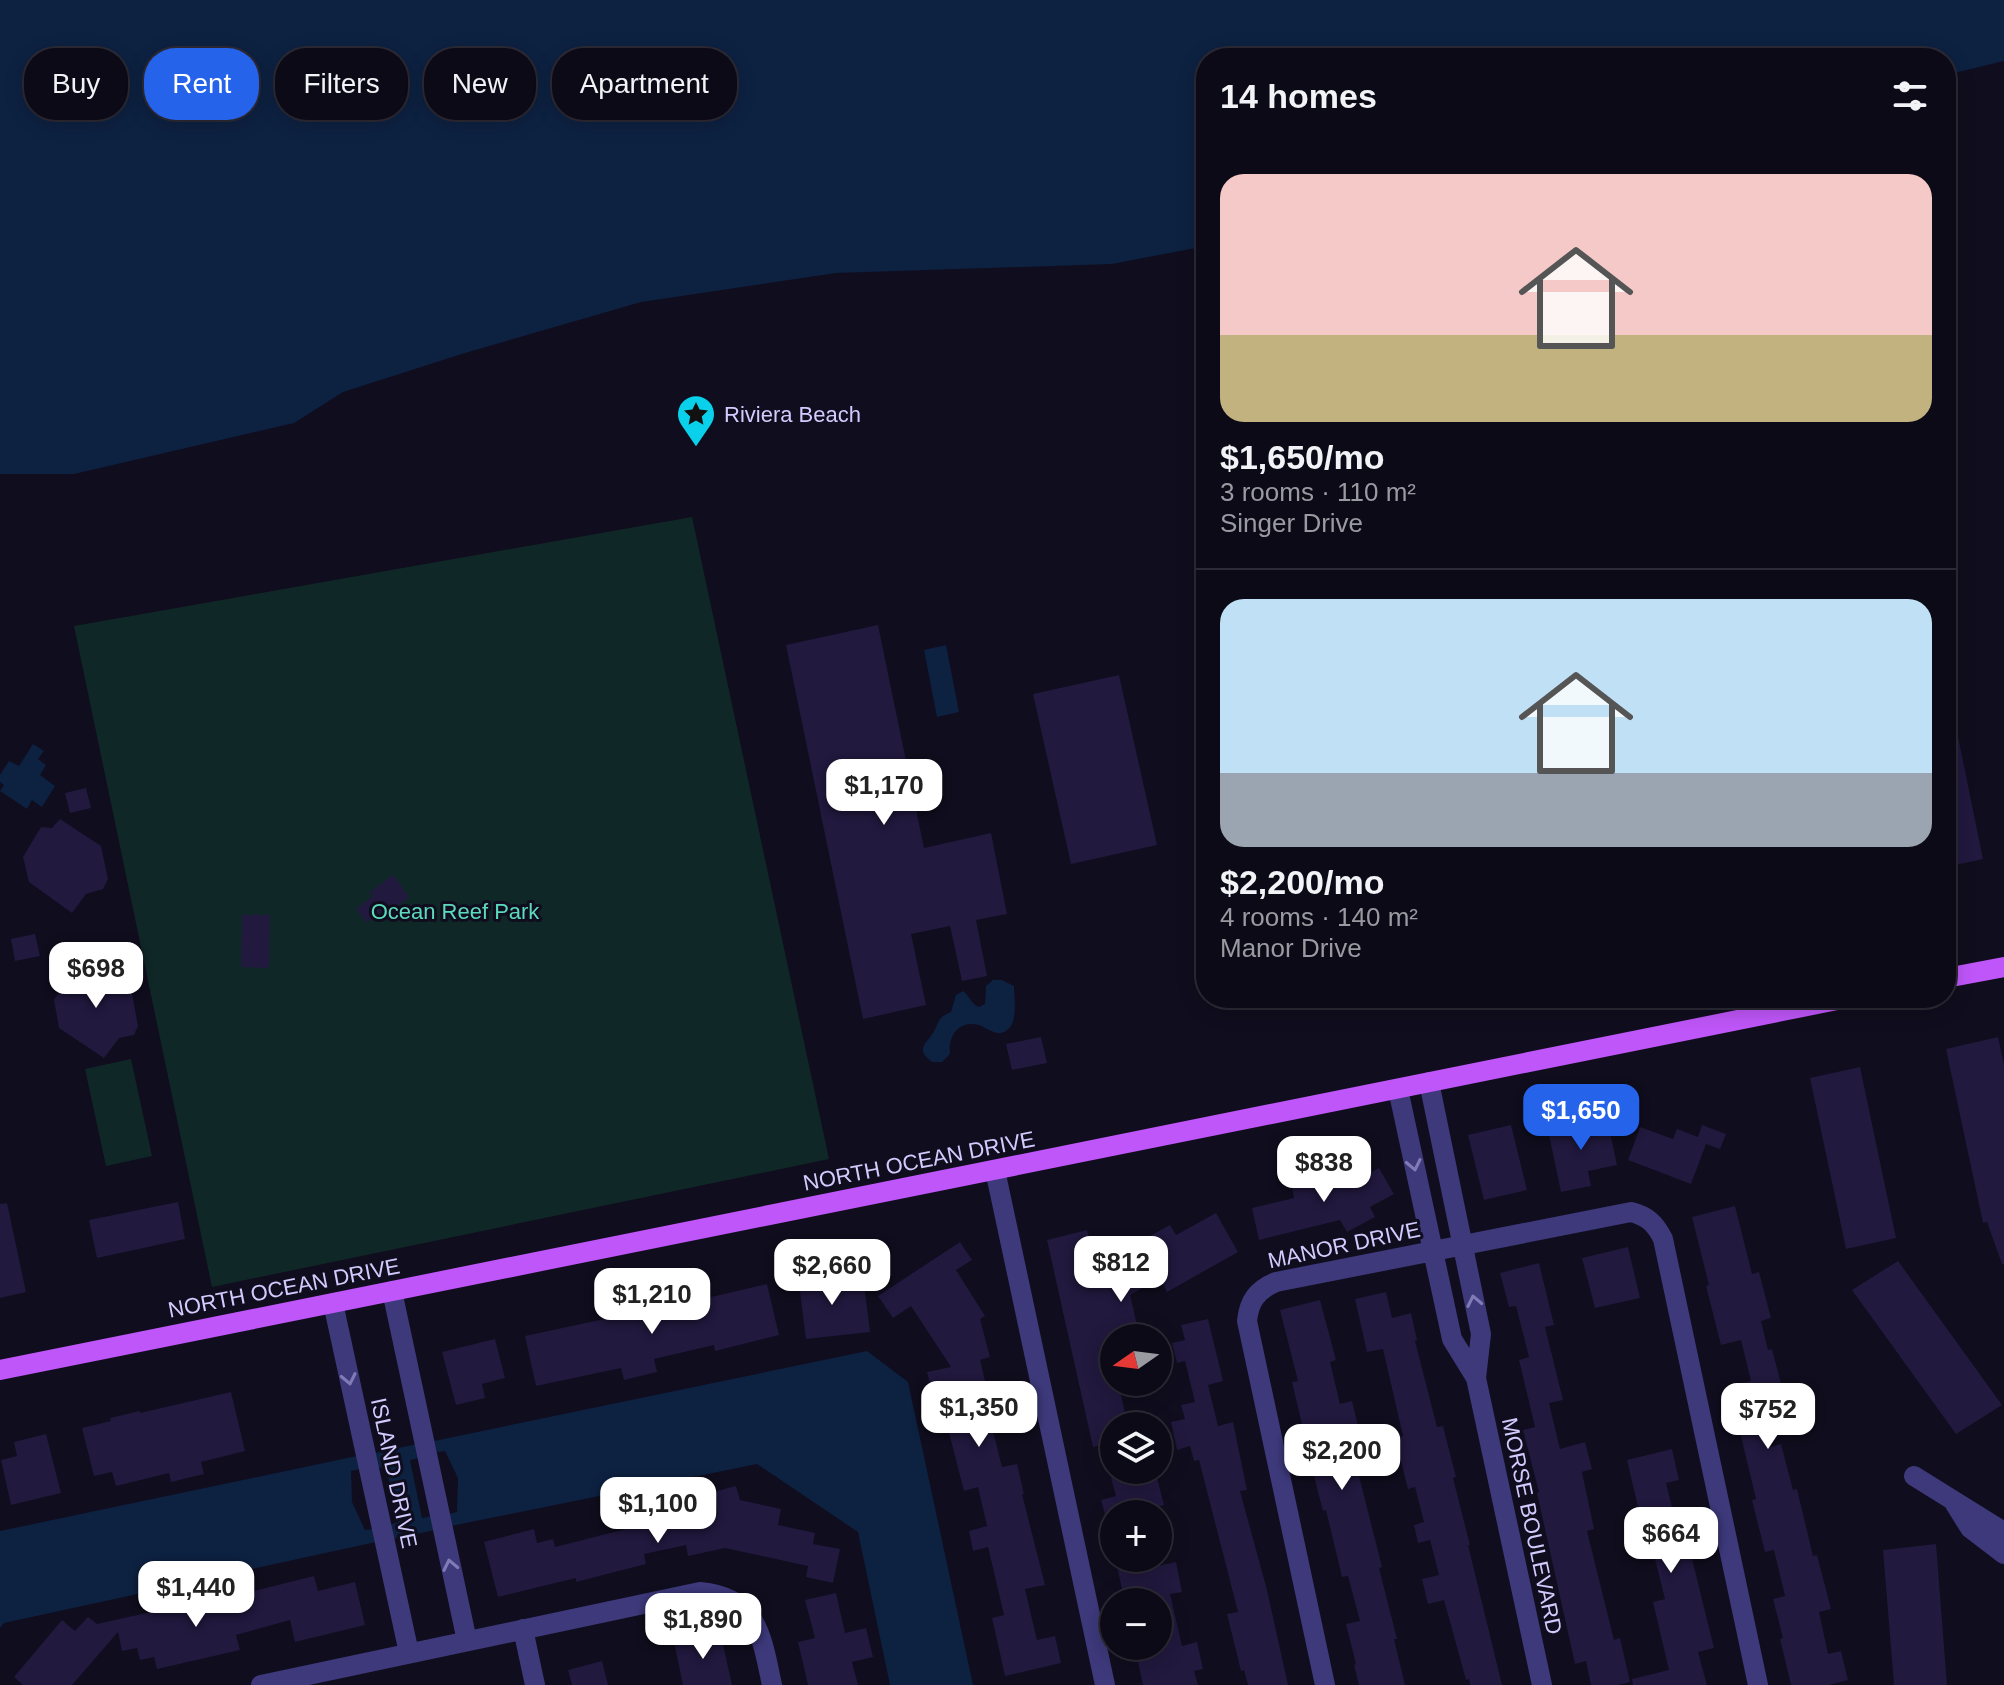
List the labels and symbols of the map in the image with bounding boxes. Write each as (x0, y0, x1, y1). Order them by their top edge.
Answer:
place icon: Riviera Beach (675, 393, 717, 448)
place label: Riviera Beach (724, 402, 861, 427)
pin: $1,170 (819, 759, 949, 827)
park label: Ocean Reef Park (371, 899, 540, 924)
pin: $698 (49, 942, 143, 1010)
pin: $1,650 (1516, 1084, 1646, 1152)
street label: NORTH OCEAN DRIVE (801, 1126, 1037, 1196)
pin: $838 (1277, 1136, 1371, 1204)
one-way arrow (1405, 1158, 1422, 1171)
street label: MANOR DRIVE (1265, 1217, 1423, 1273)
pin: $812 (1074, 1236, 1168, 1304)
pin: $2,660 (767, 1239, 897, 1307)
street label: NORTH OCEAN DRIVE (166, 1253, 402, 1323)
pin: $1,210 (587, 1268, 717, 1336)
one-way arrow (1466, 1295, 1483, 1308)
north arrow (1100, 1324, 1172, 1396)
one-way arrow (340, 1372, 357, 1385)
pin: $1,350 (914, 1381, 1044, 1449)
pin: $752 (1721, 1383, 1815, 1451)
street label: ISLAND DRIVE (366, 1396, 422, 1550)
street label: MORSE BOULEVARD (1497, 1415, 1567, 1637)
pin: $2,200 (1277, 1424, 1407, 1492)
pin: $1,100 (593, 1477, 723, 1545)
pin: $664 (1624, 1507, 1718, 1575)
one-way arrow (442, 1558, 459, 1572)
pin: $1,440 (131, 1561, 261, 1629)
pin: $1,890 (638, 1593, 768, 1661)

